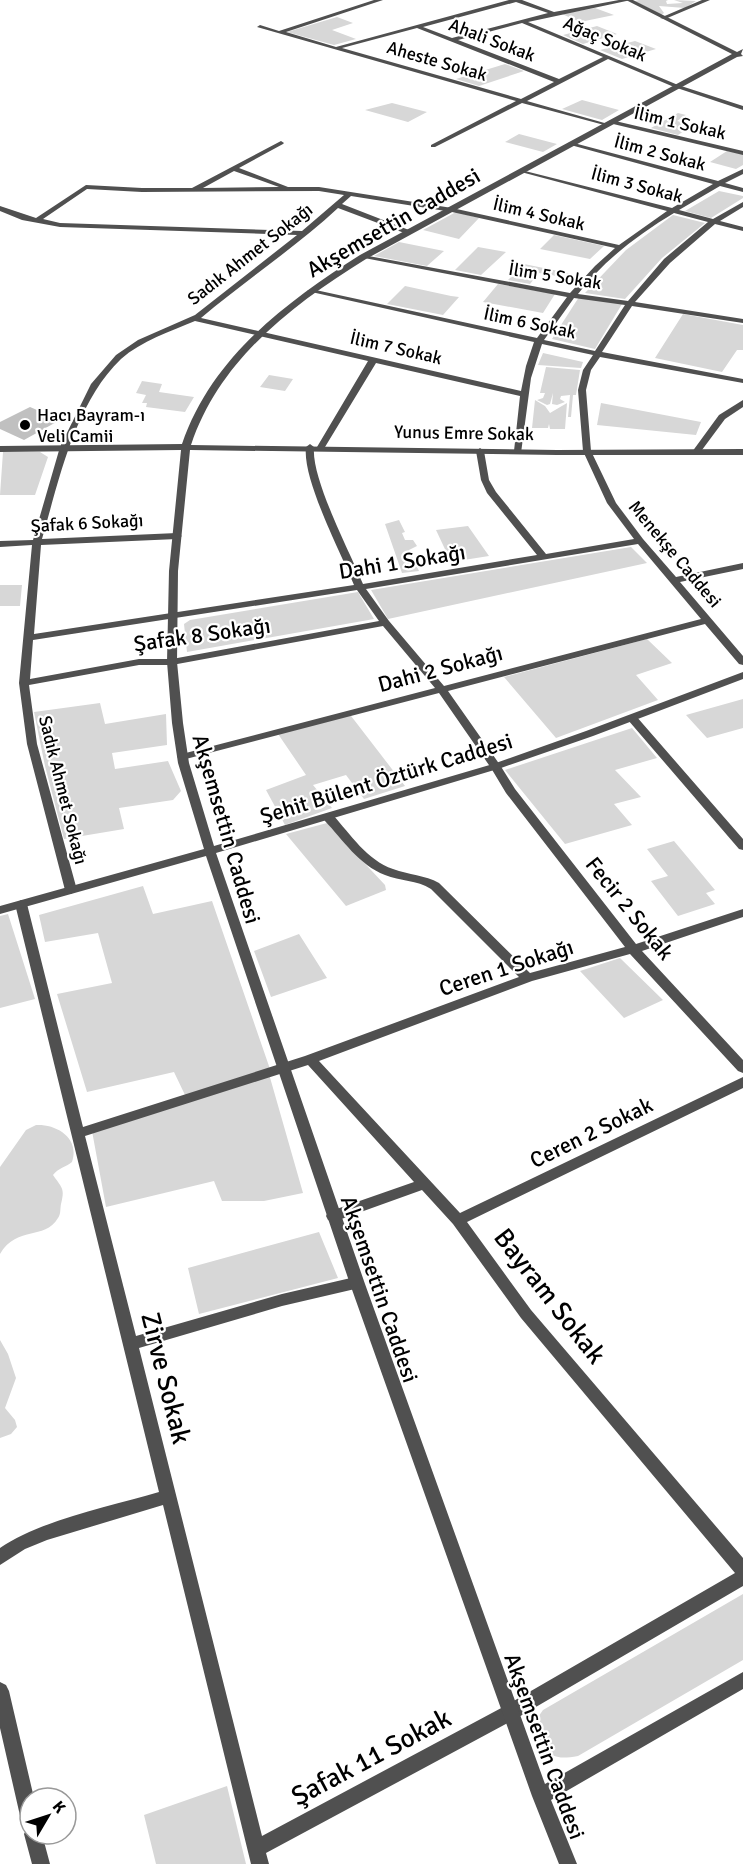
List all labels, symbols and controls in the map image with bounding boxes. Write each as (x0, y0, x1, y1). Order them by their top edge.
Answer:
street label: Ağaç Sokak (560, 12, 650, 66)
street label: Ahali Sokak (446, 14, 538, 66)
street label: Aheste Sokak (384, 36, 490, 86)
street label: İlim 1 Sokak (632, 102, 728, 144)
street label: İlim 2 Sokak (612, 130, 708, 176)
street label: Akşemsettin Caddesi (302, 162, 485, 283)
street label: İlim 3 Sokak (589, 162, 685, 208)
street label: İlim 4 Sokak (491, 193, 587, 235)
street label: Sadık Ahmet Sokağı (183, 198, 317, 310)
street label: İlim 5 Sokak (507, 258, 603, 294)
street label: İlim 6 Sokak (482, 302, 578, 344)
street label: İlim 7 Sokak (348, 327, 444, 369)
place label: Hacı Bayram-ı Veli Camii (37, 404, 145, 447)
marker: Hacı Bayram-ı Veli Camii (18, 418, 32, 432)
street label: Yunus Emre Sokak (394, 421, 534, 445)
street label: Menekşe Caddesi (624, 496, 726, 612)
street label: Şafak 6 Sokağı (30, 509, 144, 537)
street label: Dahi 1 Sokağı (337, 538, 467, 585)
street label: Şafak 8 Sokağı (132, 612, 272, 657)
street label: Dahi 2 Sokağı (375, 639, 505, 698)
street label: Sadık Ahmet Sokağı (34, 713, 92, 867)
street label: Şehit Bülent Öztürk Caddesi (257, 727, 516, 830)
street label: Akşemsettin Caddesi (187, 731, 266, 927)
street label: Fecir 2 Sokak (580, 851, 679, 965)
street label: Ceren 1 Sokağı (436, 933, 577, 1002)
street label: Ceren 2 Sokak (525, 1091, 657, 1174)
street label: Akşemsettin Caddesi (335, 1192, 424, 1386)
street label: Bayram Sokak (486, 1222, 613, 1371)
street label: Zirve Sokak (133, 1309, 198, 1448)
street label: Akşemsettin Caddesi (498, 1650, 591, 1843)
street label: Şafak 11 Sokak (286, 1701, 457, 1813)
north arrow (18, 1786, 78, 1846)
text: K (48, 1797, 70, 1817)

